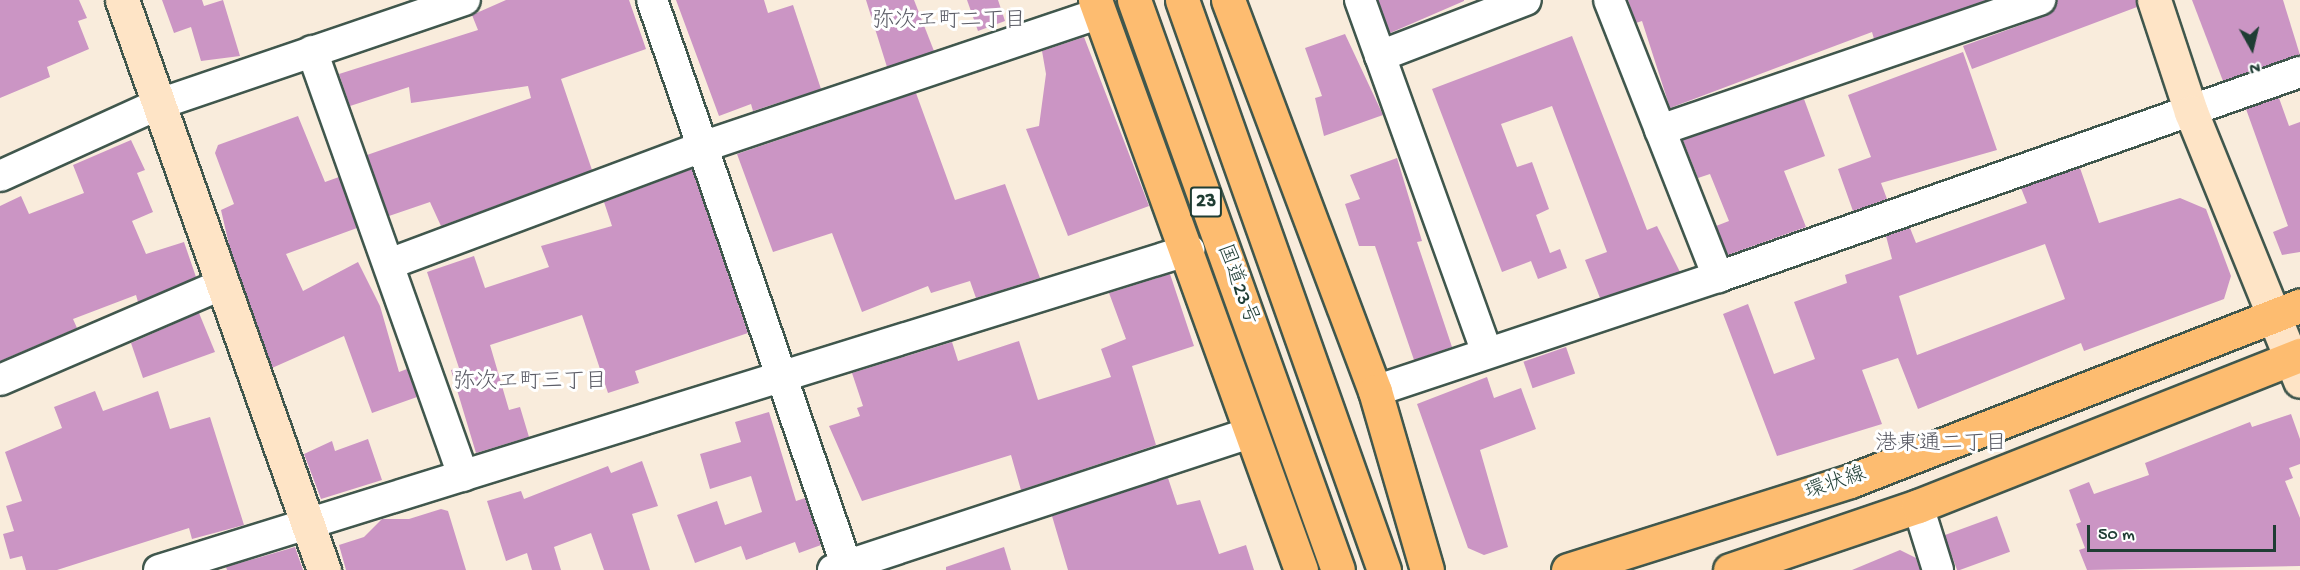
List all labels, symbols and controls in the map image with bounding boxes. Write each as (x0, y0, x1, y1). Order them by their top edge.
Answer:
district label: 弥次ヱ町二丁目 (872, 10, 1026, 36)
north arrow (2222, 18, 2282, 78)
text: N (2248, 56, 2261, 76)
road number: 23 (1190, 185, 1222, 219)
street label: 国道23号 (1210, 241, 1262, 329)
district label: 弥次ヱ町三丁目 (453, 371, 607, 397)
district label: 港東通二丁目 (1875, 433, 2007, 459)
street label: 環状線 (1802, 463, 1870, 507)
scale bar (2090, 513, 2279, 551)
text: 50 m (2098, 525, 2135, 546)

